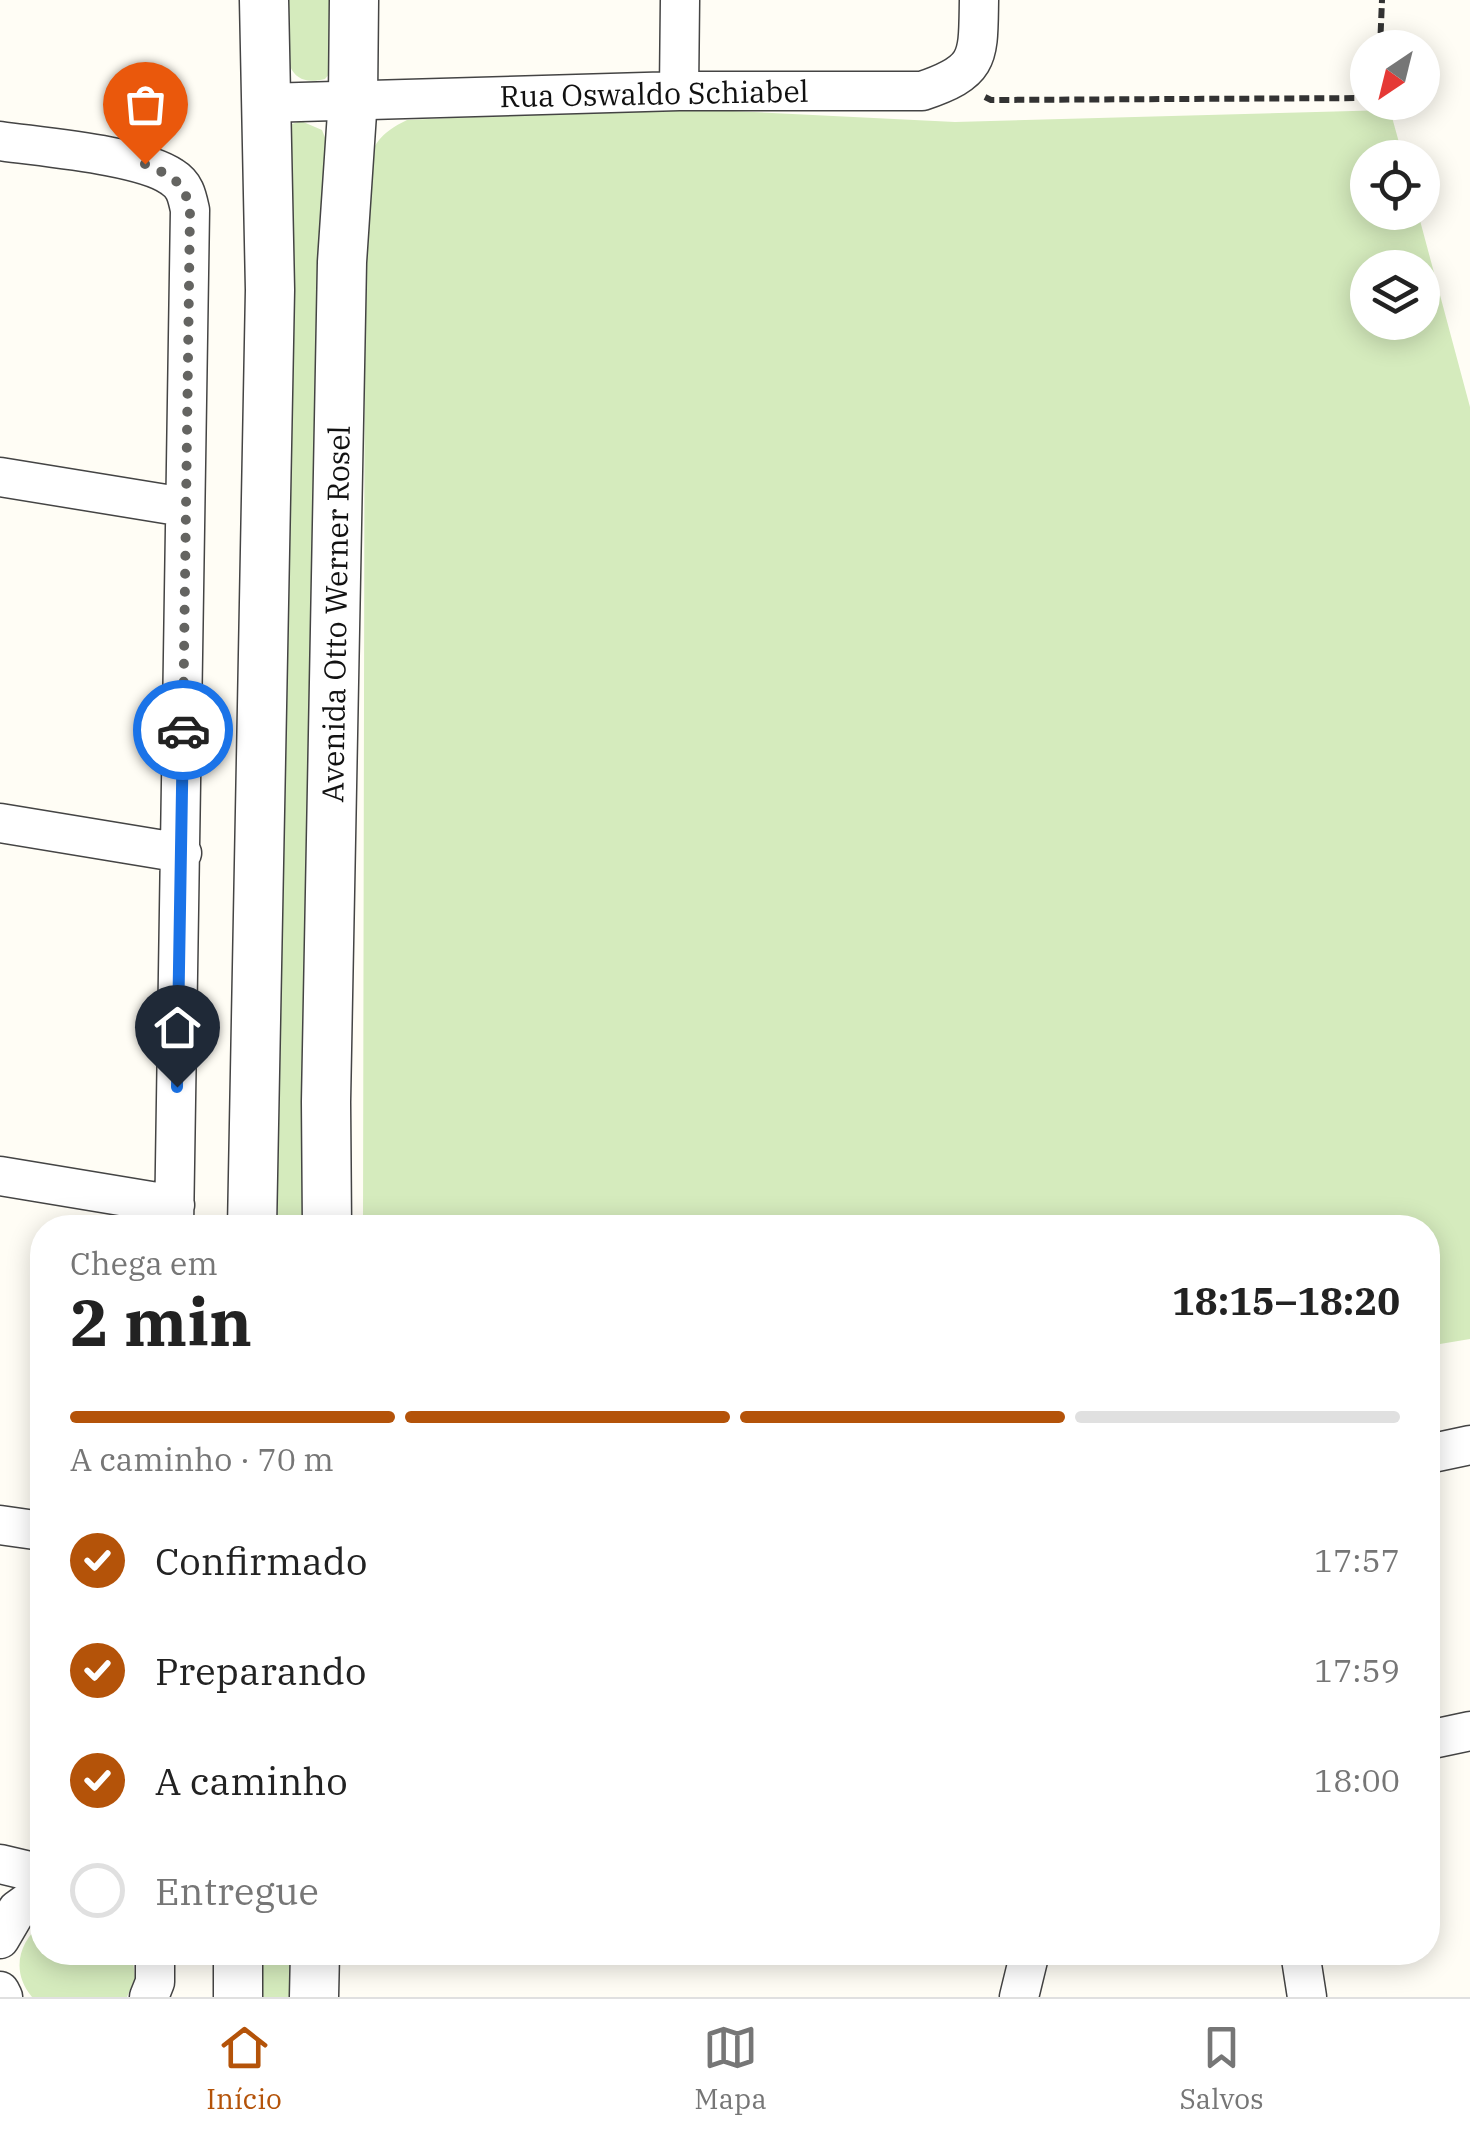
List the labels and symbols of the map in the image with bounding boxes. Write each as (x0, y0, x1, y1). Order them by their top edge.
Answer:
north arrow (1350, 30, 1440, 120)
pin (103, 62, 188, 165)
street label: Rua Oswaldo Schiabel (499, 71, 809, 115)
street label: Avenida Otto Werner Rosel (312, 425, 358, 803)
courier (133, 680, 233, 780)
pin (135, 985, 220, 1088)

